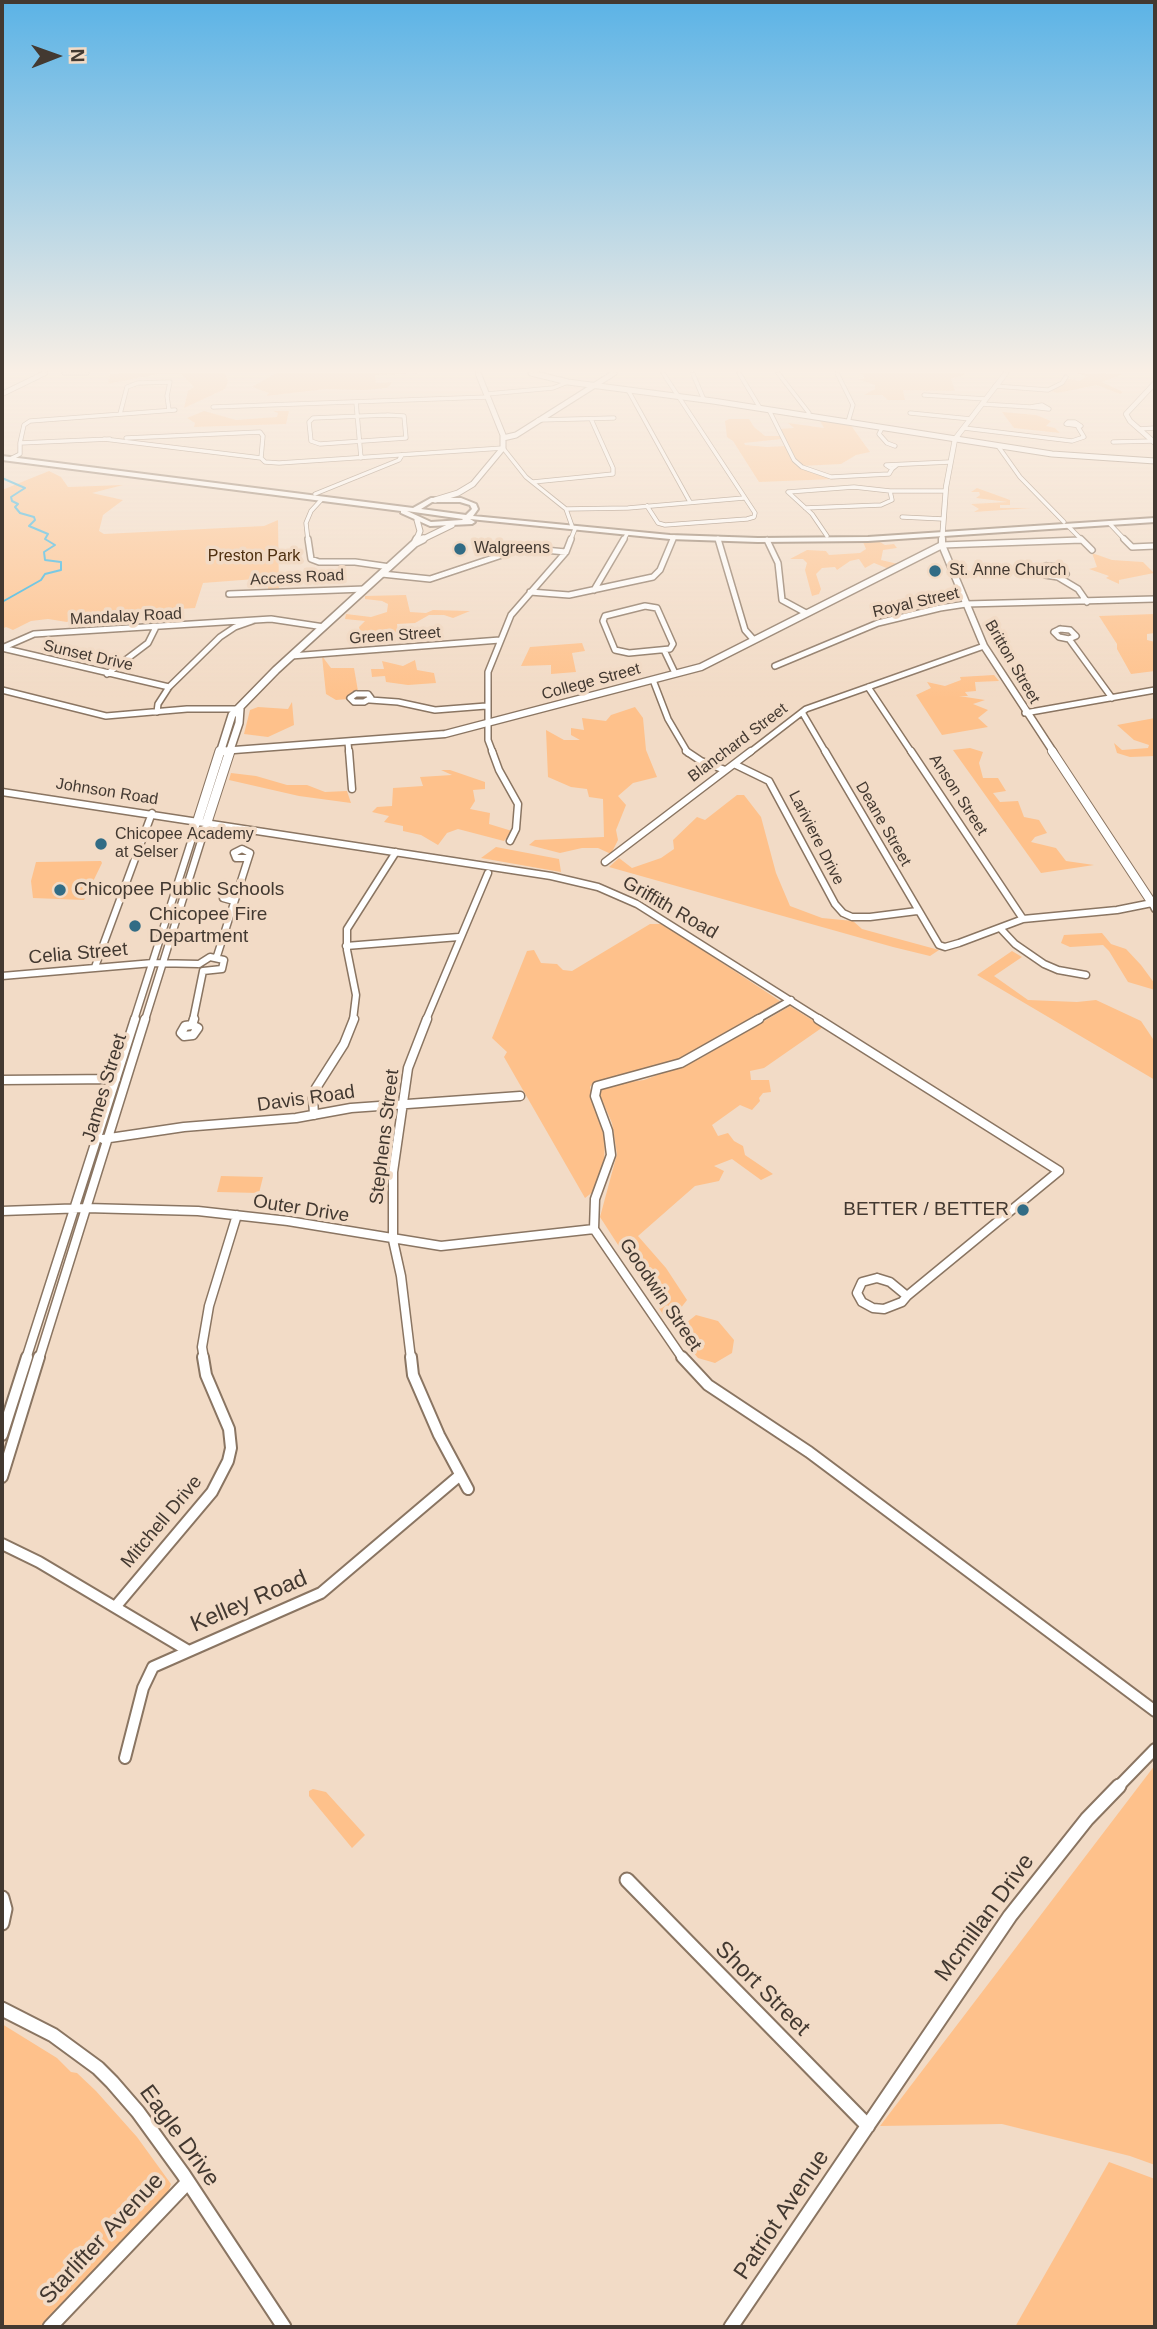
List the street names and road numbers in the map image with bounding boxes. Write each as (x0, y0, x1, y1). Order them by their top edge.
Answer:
street label: Access Road (249, 566, 345, 590)
street label: Royal Street (871, 584, 961, 622)
street label: Mandalay Road (70, 604, 182, 630)
street label: Britton Street (980, 617, 1044, 707)
street label: Green Street (349, 623, 441, 649)
street label: Sunset Drive (41, 636, 135, 676)
street label: College Street (540, 660, 642, 704)
street label: Blanchard Street (685, 699, 791, 787)
street label: Anson Street (925, 751, 991, 839)
street label: Johnson Road (55, 774, 159, 810)
street label: Deane Street (851, 778, 915, 870)
street label: Lariviere Drive (784, 788, 848, 888)
street label: Griffith Road (618, 872, 722, 944)
street label: Celia Street (28, 938, 128, 970)
street label: James Street (78, 1031, 132, 1145)
street label: Stephens Street (365, 1068, 405, 1206)
street label: Davis Road (256, 1081, 356, 1117)
street label: Outer Drive (251, 1190, 351, 1228)
street label: Goodwin Street (614, 1234, 706, 1356)
street label: Mitchell Drive (117, 1471, 207, 1573)
street label: Kelley Road (187, 1565, 311, 1639)
street label: Mcmillan Drive (930, 1849, 1040, 1987)
street label: Short Street (709, 1936, 815, 2042)
street label: Eagle Drive (133, 2080, 225, 2192)
street label: Patriot Avenue (728, 2145, 836, 2285)
street label: Starlifter Avenue (34, 2168, 170, 2310)

